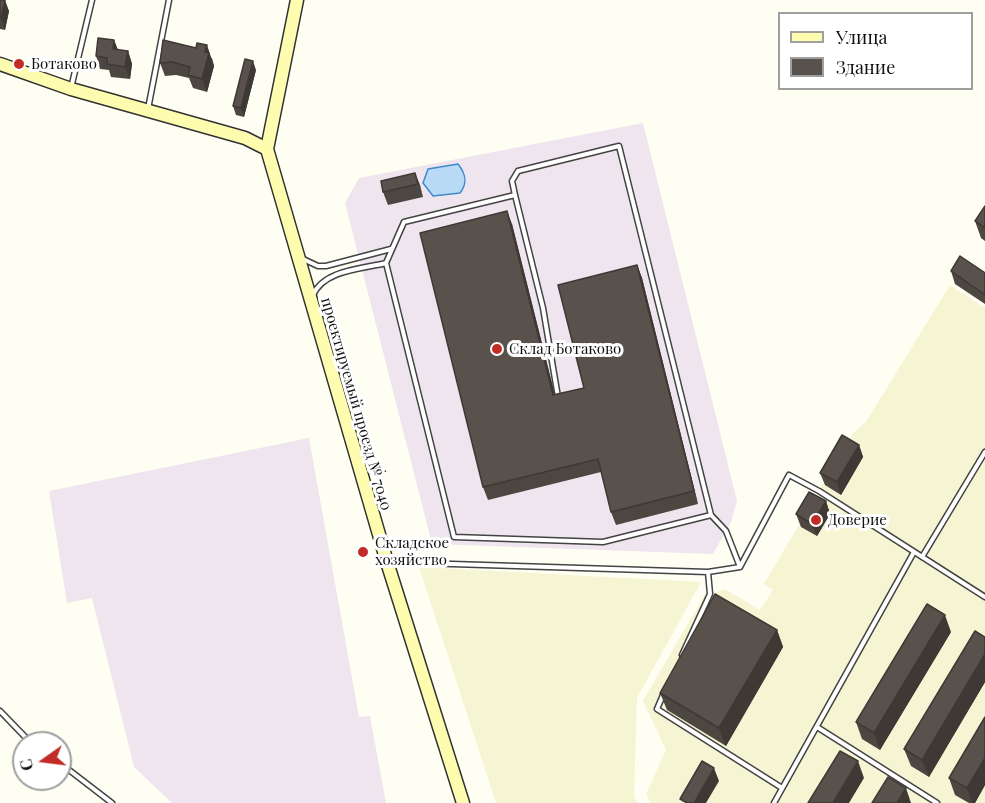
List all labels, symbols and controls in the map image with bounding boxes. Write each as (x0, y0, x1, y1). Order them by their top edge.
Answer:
legend (778, 12, 973, 90)
text: Улица (836, 25, 887, 49)
place label: Ботаково (31, 55, 97, 73)
text: Здание (836, 55, 895, 79)
marker: Ботаково (12, 57, 26, 71)
street label: проектируемый проезд № 7040 (317, 295, 395, 513)
place label: Склад Ботаково (509, 340, 621, 358)
marker: Склад Ботаково (490, 342, 504, 356)
place label: Доверие (828, 511, 887, 529)
marker: Доверие (809, 513, 823, 527)
place label: Складское хозяйство (375, 534, 449, 569)
marker: Складское хозяйство (356, 545, 370, 559)
north arrow (12, 731, 72, 791)
text: С (14, 757, 38, 773)

